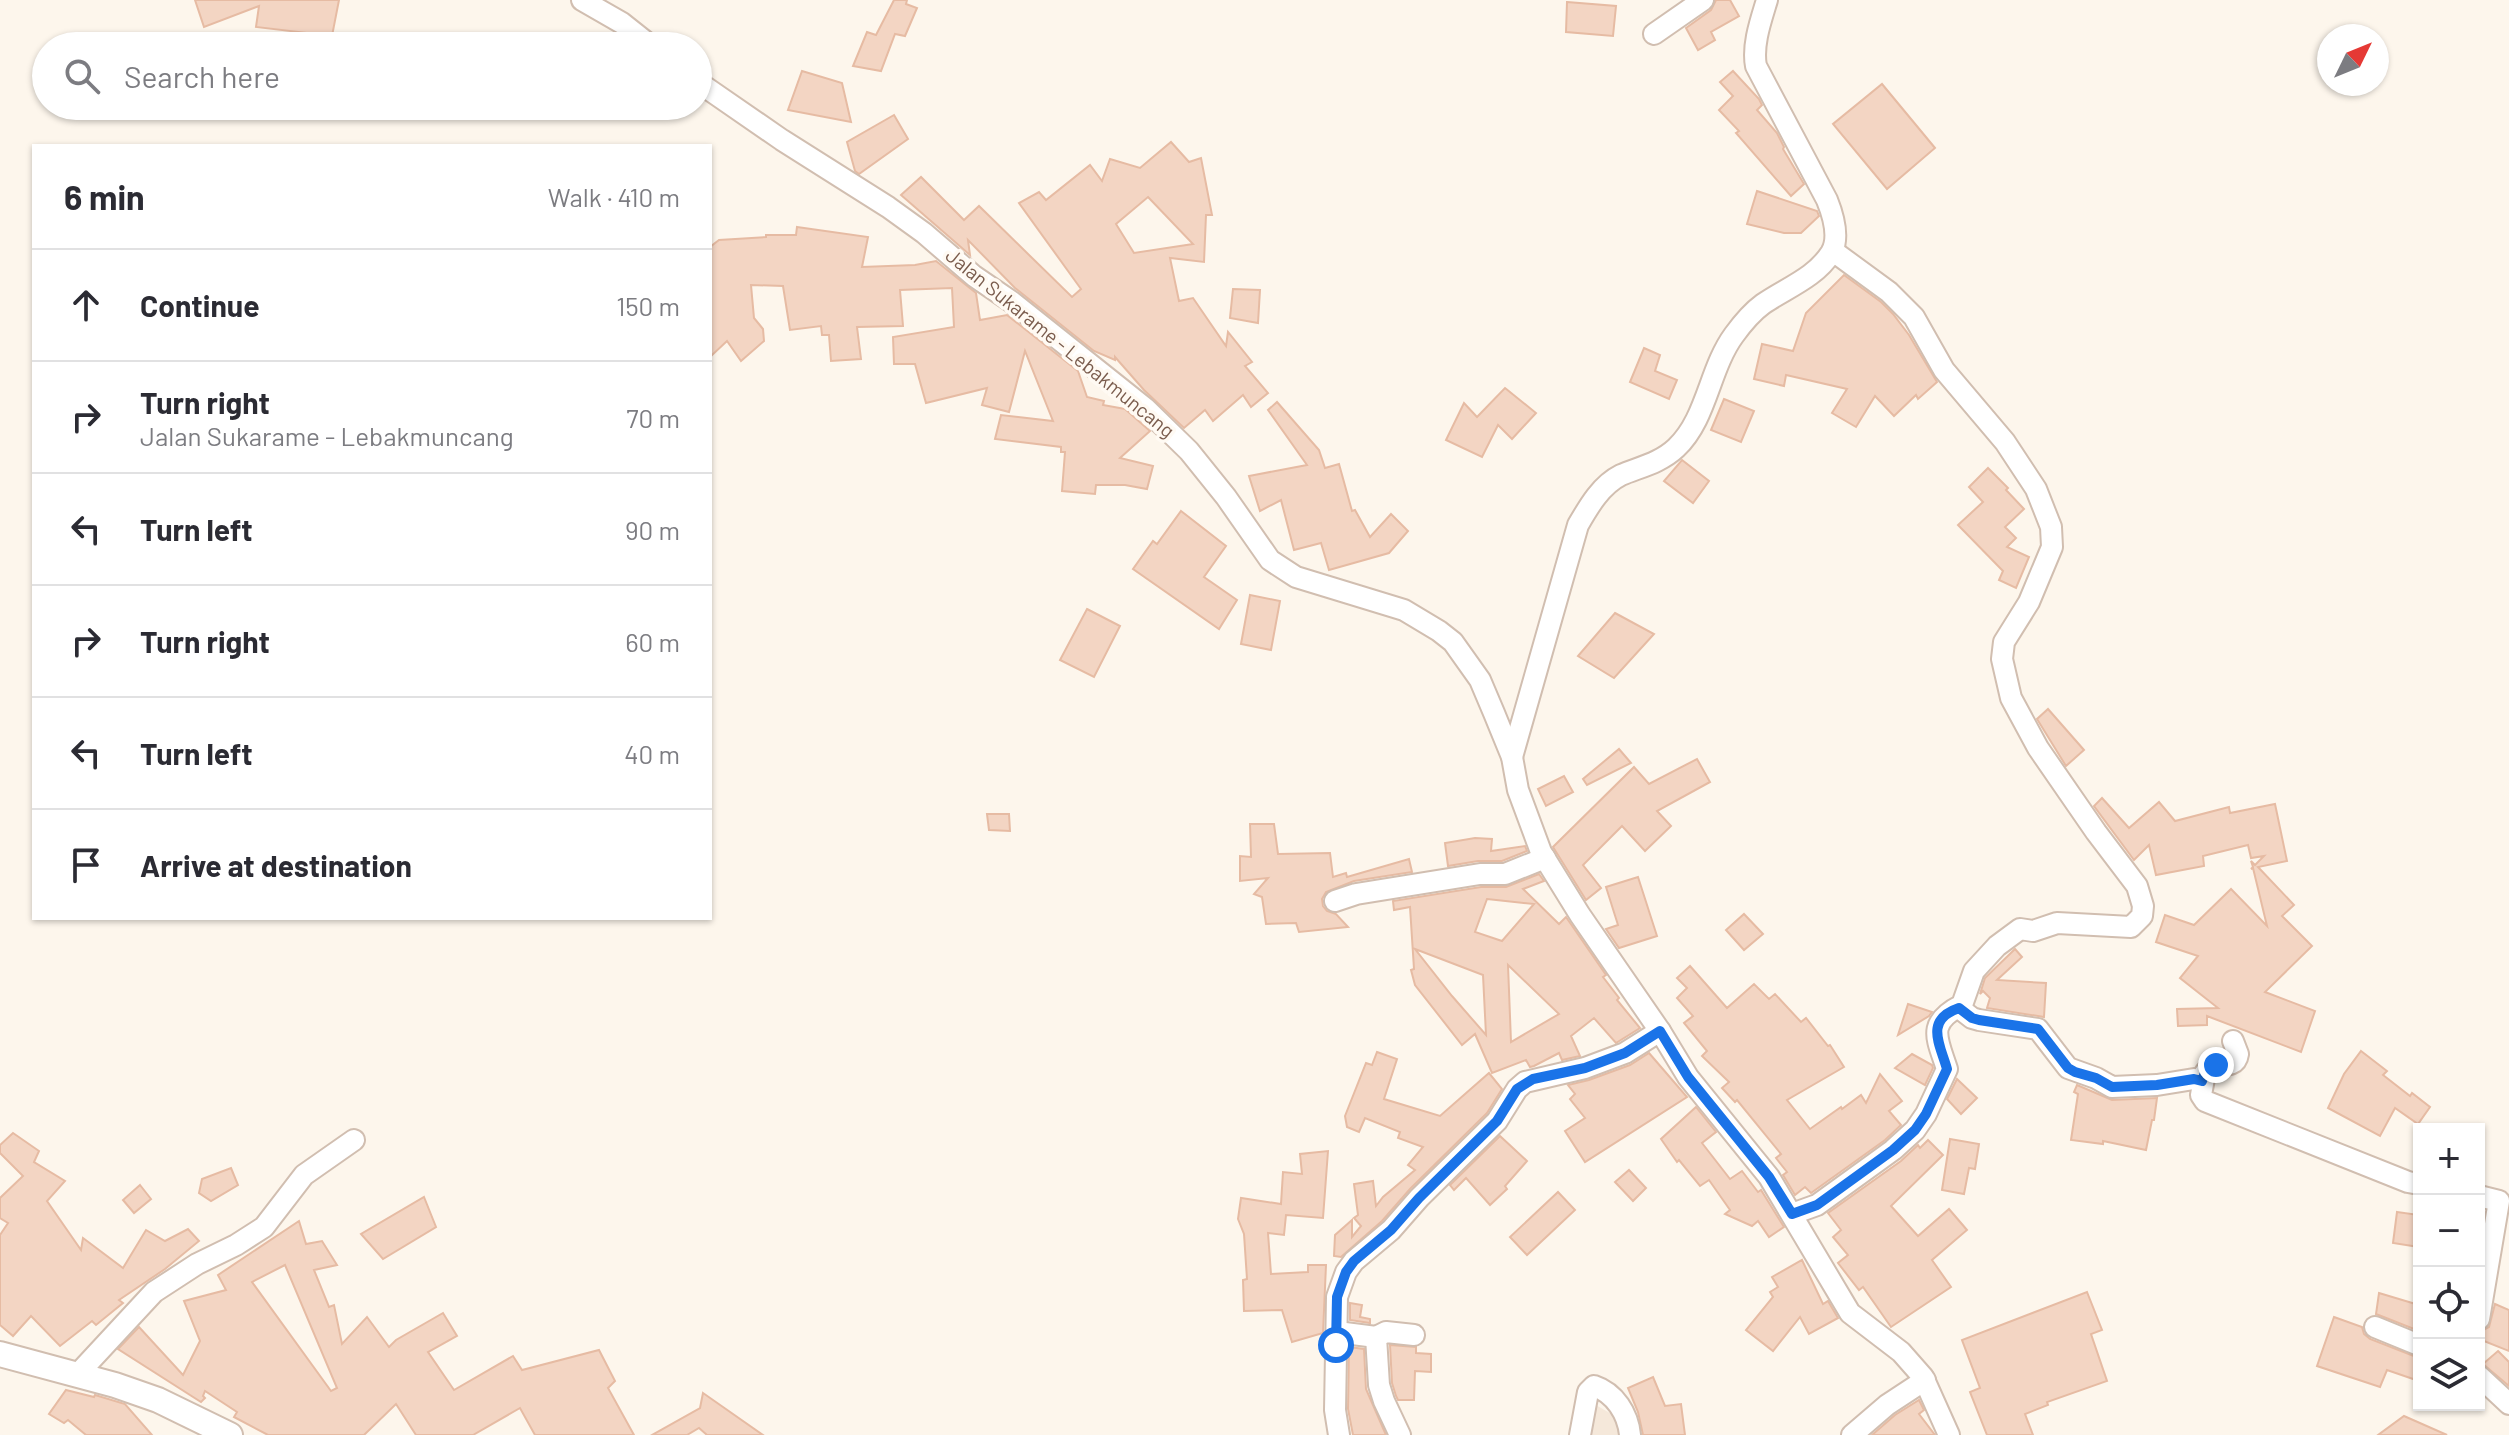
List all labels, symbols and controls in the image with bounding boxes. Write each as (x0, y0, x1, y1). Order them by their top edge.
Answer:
north arrow (2317, 24, 2389, 96)
search box (32, 32, 712, 120)
icon: search (60, 54, 104, 98)
text: Search here (124, 58, 280, 94)
text: 6 min (64, 176, 145, 217)
text: Walk · 410 m (548, 181, 680, 212)
street label: Jalan Sukarame - Lebakmuncang (941, 242, 1180, 442)
icon: ahead (64, 283, 108, 327)
text: Continue (140, 287, 260, 323)
text: 150 m (616, 290, 680, 321)
text: Turn right (140, 384, 270, 420)
icon: right (64, 395, 108, 439)
text: 70 m (626, 402, 680, 433)
text: Jalan Sukarame - Lebakmuncang (140, 420, 514, 451)
icon: left (64, 507, 108, 551)
text: Turn left (140, 511, 253, 547)
text: 90 m (625, 514, 680, 545)
icon: right (64, 619, 108, 663)
text: Turn right (140, 623, 270, 659)
text: 60 m (625, 626, 680, 657)
icon: left (64, 731, 108, 775)
text: Turn left (140, 735, 253, 771)
text: 40 m (624, 738, 680, 769)
icon: arrive (64, 843, 108, 887)
text: Arrive at destination (140, 847, 412, 883)
route end (2198, 1047, 2234, 1083)
map controls (2413, 1123, 2485, 1411)
button: + (2413, 1123, 2485, 1195)
button: − (2413, 1195, 2485, 1267)
button: locate (2413, 1267, 2485, 1339)
route start (1318, 1327, 1354, 1363)
button: layers (2413, 1339, 2485, 1411)

